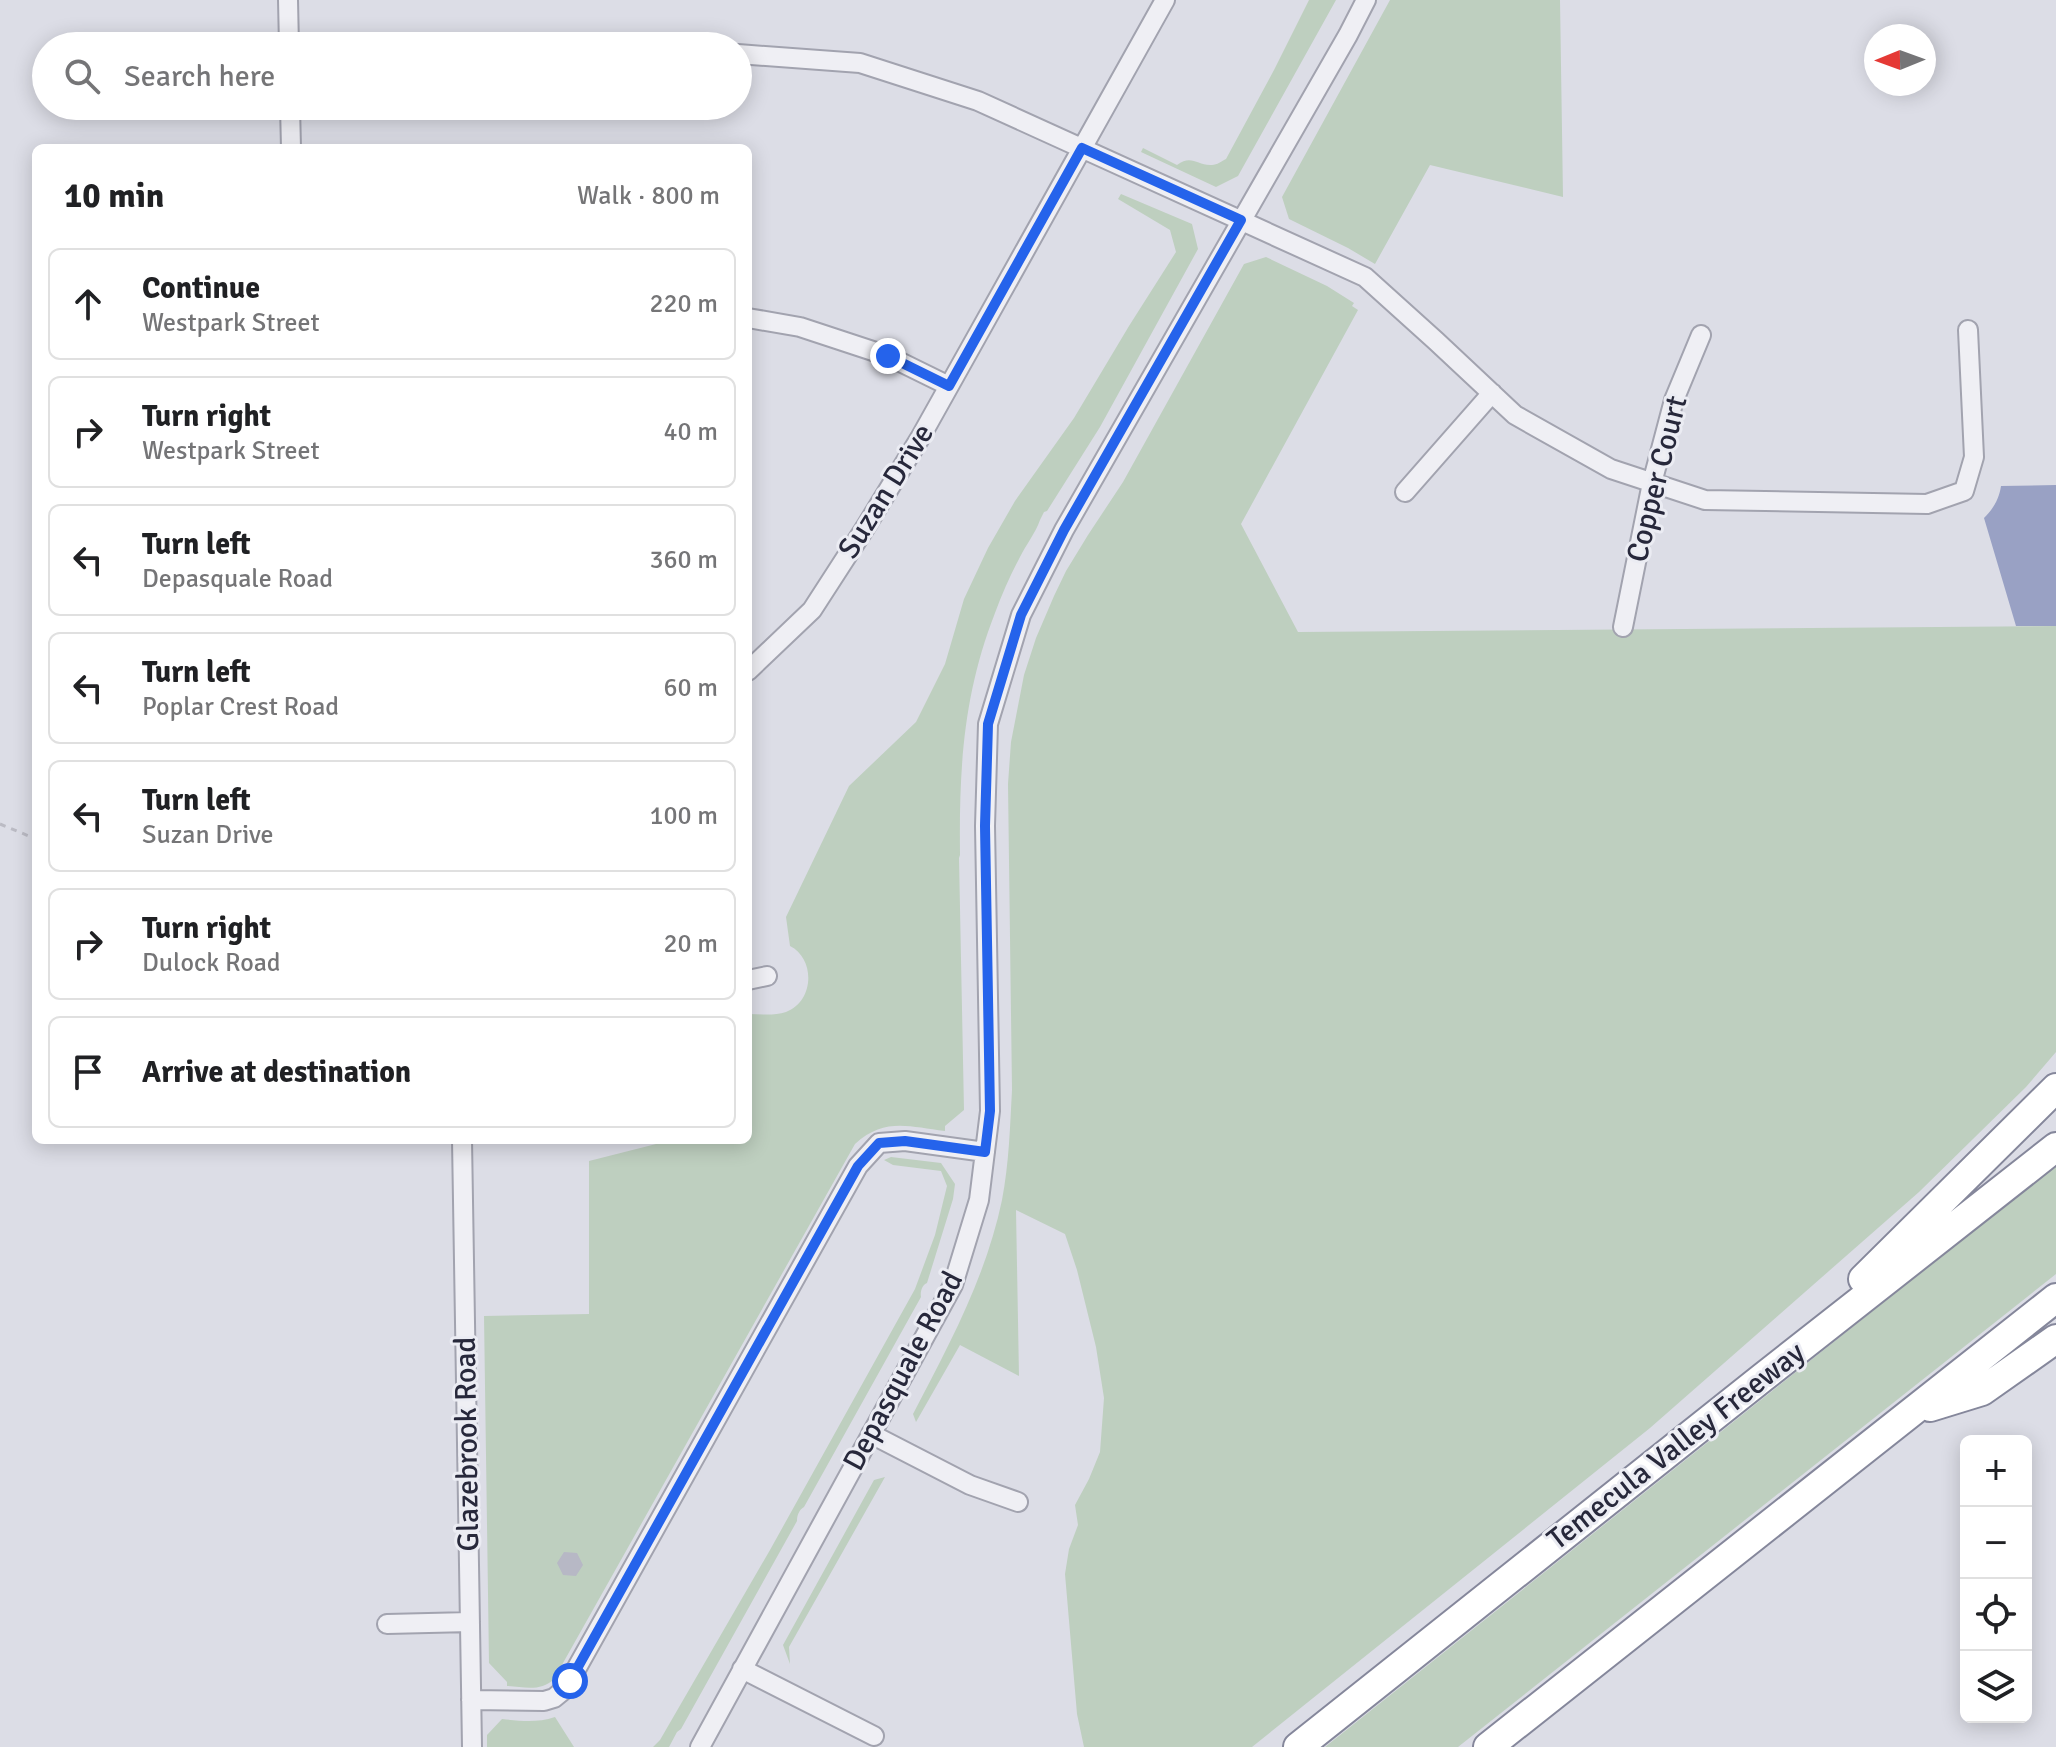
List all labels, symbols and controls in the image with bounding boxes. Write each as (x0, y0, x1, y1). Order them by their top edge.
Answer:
north arrow (1864, 24, 1936, 96)
search box (32, 32, 752, 120)
icon: search (60, 54, 104, 98)
text: Search here (124, 58, 275, 95)
text: 10 min (64, 175, 164, 217)
text: Walk · 800 m (577, 180, 720, 212)
text: Continue (142, 270, 260, 307)
icon: ahead (66, 282, 110, 326)
text: 220 m (649, 288, 718, 320)
text: Westpark Street (142, 307, 320, 339)
route end (870, 338, 906, 374)
street label: Copper Court (1618, 392, 1696, 566)
text: Turn right (142, 398, 271, 435)
icon: right (66, 410, 110, 454)
text: 40 m (663, 416, 718, 448)
street label: Suzan Drive (830, 417, 942, 565)
text: Westpark Street (142, 435, 320, 467)
text: Turn left (142, 526, 251, 563)
icon: left (66, 538, 110, 582)
text: 360 m (649, 544, 718, 576)
text: Depasquale Road (142, 563, 333, 595)
text: Turn left (142, 654, 251, 691)
icon: left (66, 666, 110, 710)
text: 60 m (663, 672, 718, 704)
text: Poplar Crest Road (142, 691, 339, 723)
text: Turn left (142, 782, 251, 819)
icon: left (66, 794, 110, 838)
text: 100 m (649, 800, 718, 832)
text: Suzan Drive (142, 819, 274, 851)
text: Turn right (142, 910, 271, 947)
icon: right (66, 922, 110, 966)
text: 20 m (663, 928, 718, 960)
text: Dulock Road (142, 947, 281, 979)
icon: arrive (66, 1050, 110, 1094)
text: Arrive at destination (142, 1054, 411, 1091)
street label: Depasquale Road (835, 1265, 971, 1477)
street label: Temecula Valley Freeway (1540, 1334, 1812, 1558)
street label: Glazebrook Road (447, 1336, 487, 1552)
map controls (1960, 1435, 2032, 1723)
button: + (1960, 1435, 2032, 1507)
button: − (1960, 1507, 2032, 1579)
button: locate (1960, 1579, 2032, 1651)
button: layers (1960, 1651, 2032, 1723)
route start (552, 1663, 588, 1699)

